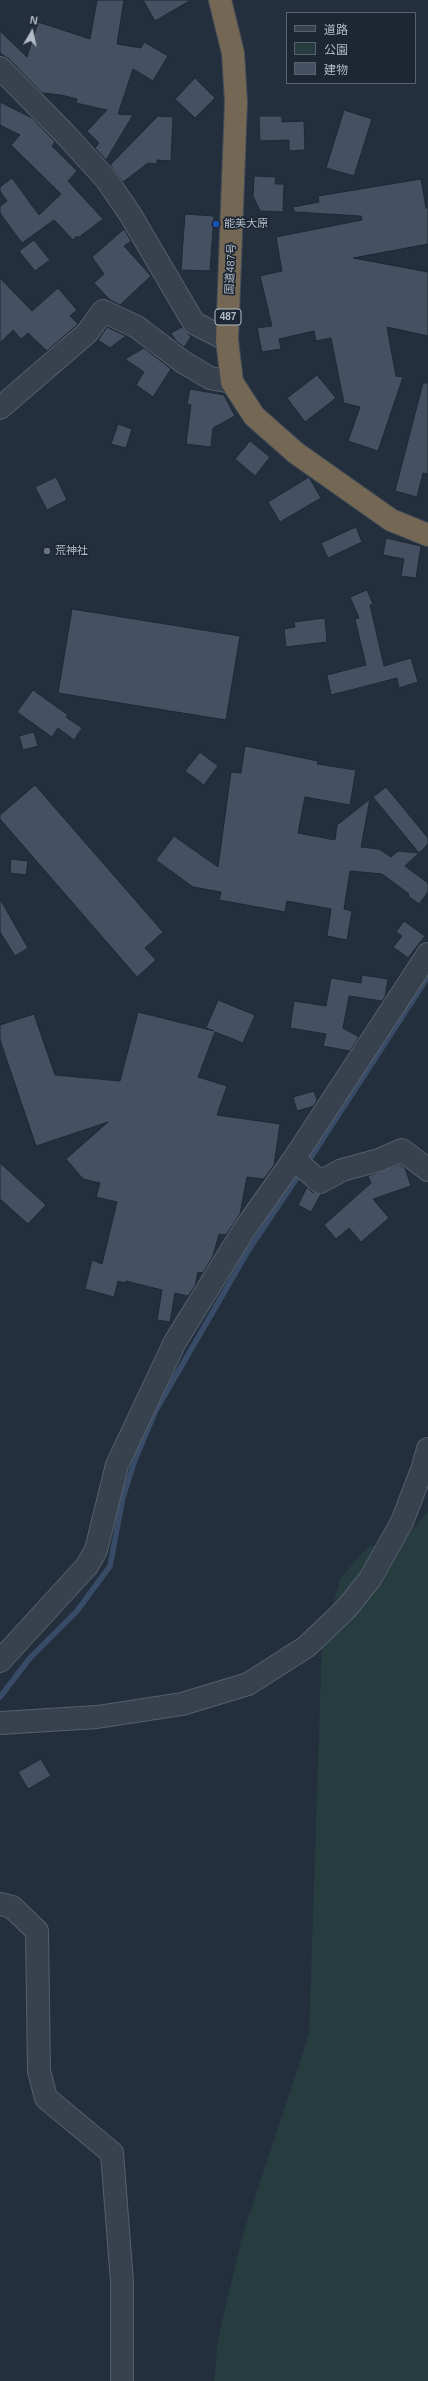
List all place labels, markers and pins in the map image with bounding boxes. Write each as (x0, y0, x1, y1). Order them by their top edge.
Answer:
place label: 能美大原 (224, 217, 268, 231)
marker: 能美大原 (211, 219, 221, 229)
place label: 荒神社 (55, 544, 88, 558)
marker: 荒神社 (42, 546, 52, 556)

